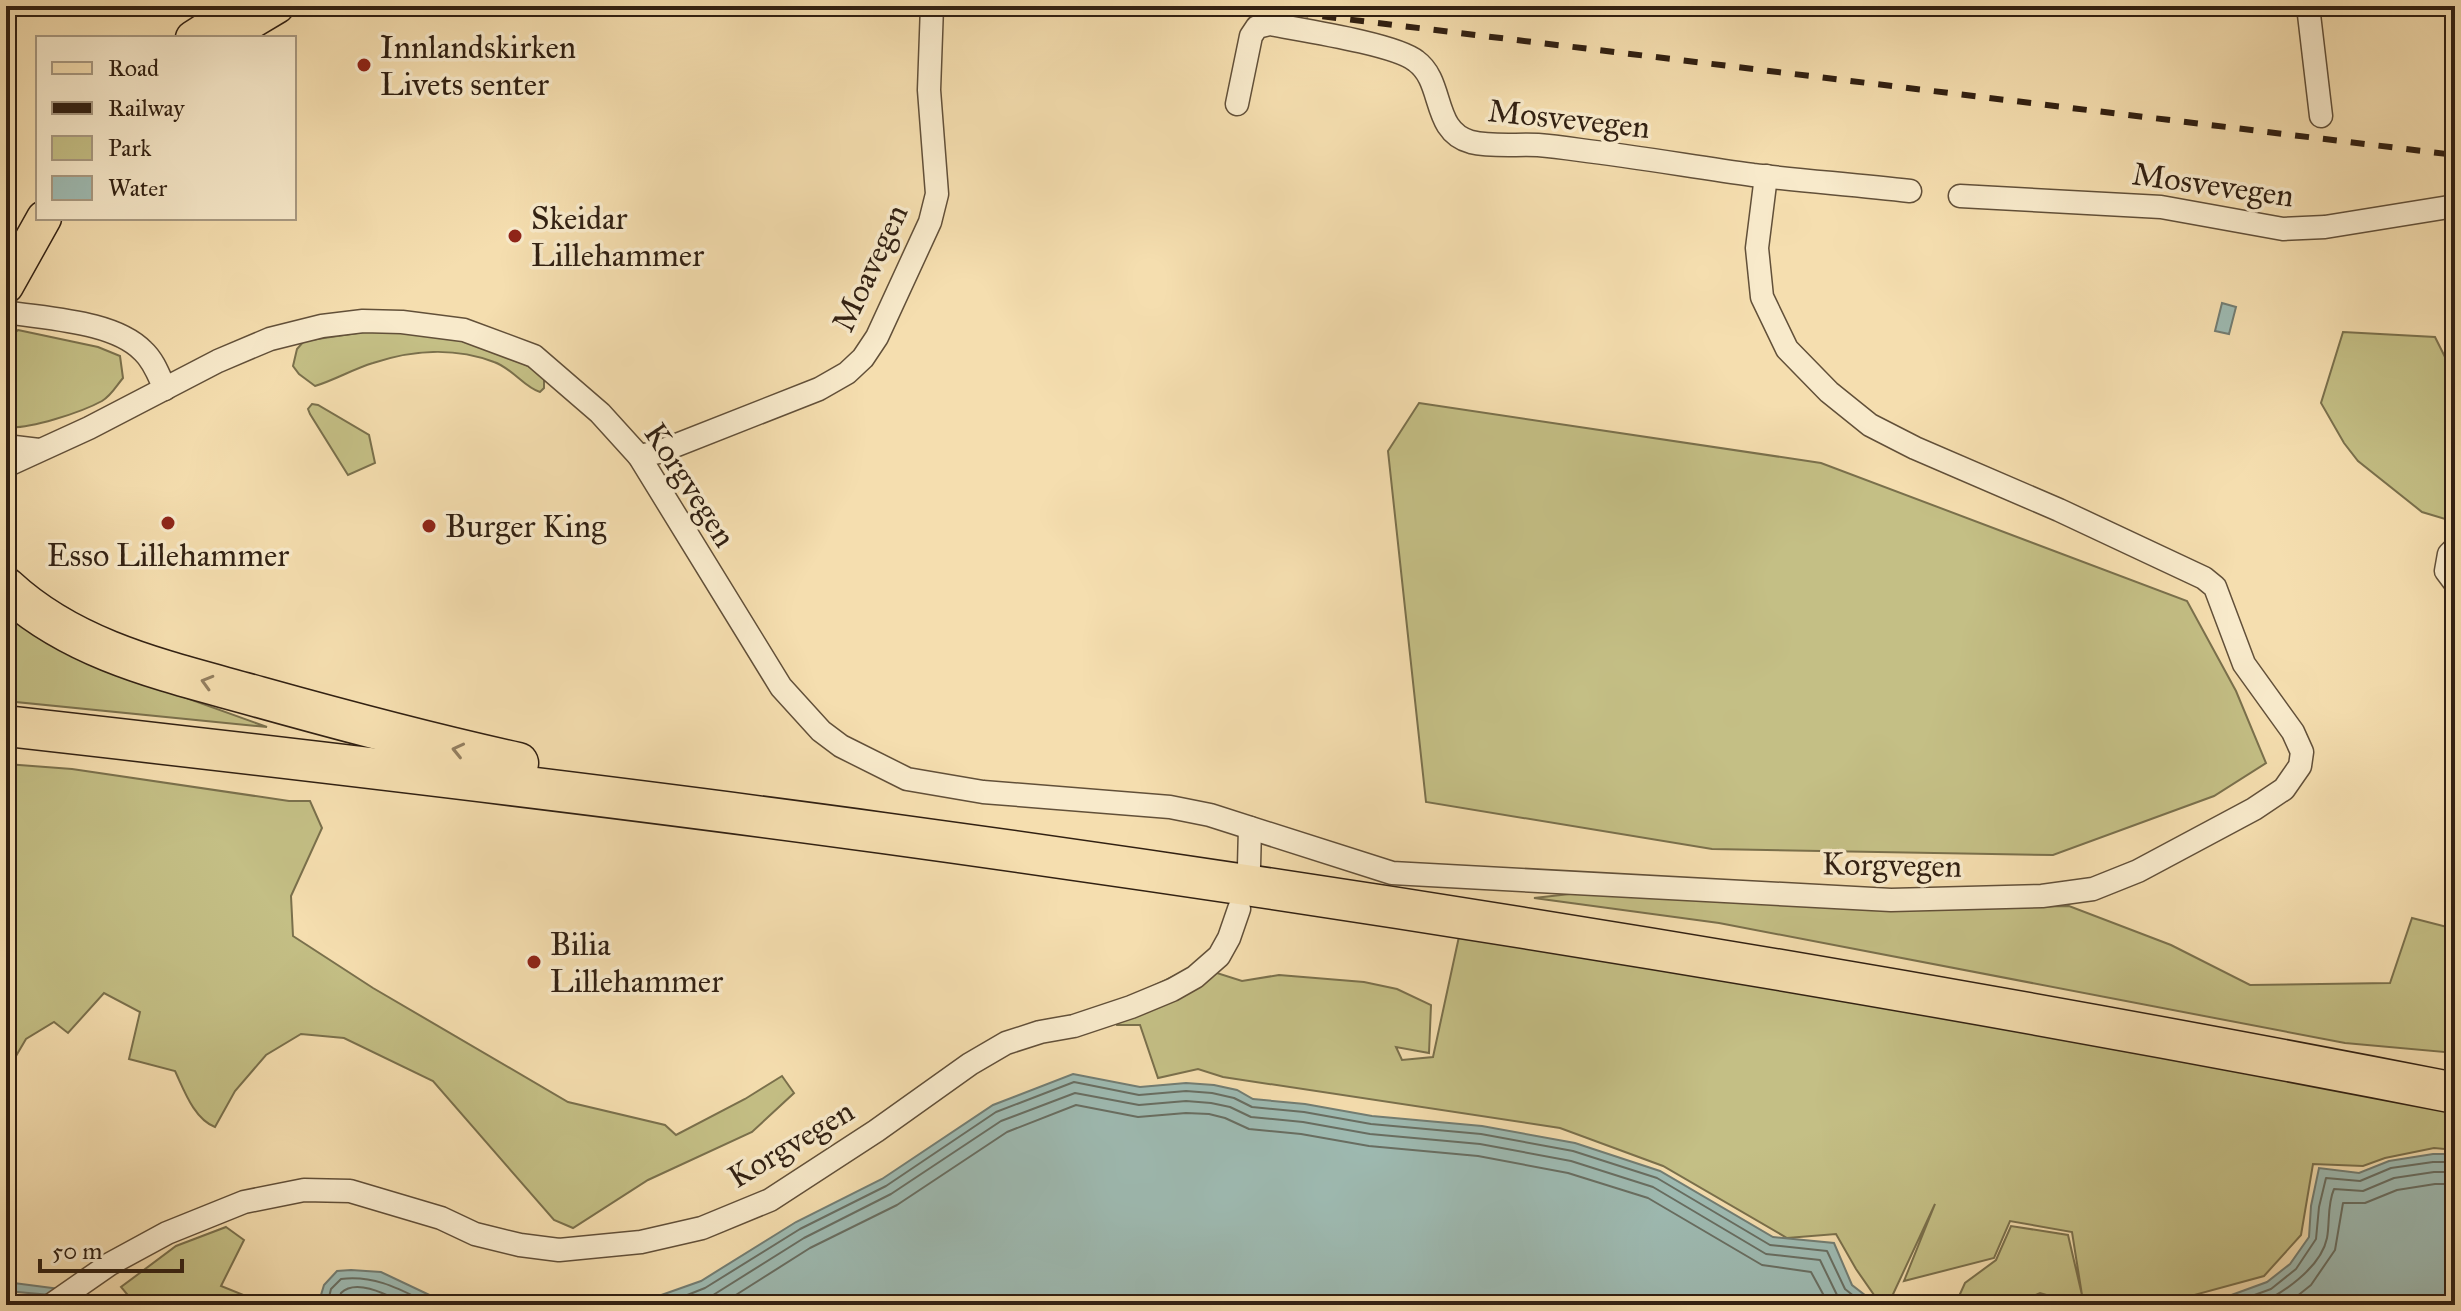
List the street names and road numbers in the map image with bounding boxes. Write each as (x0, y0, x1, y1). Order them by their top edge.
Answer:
street label: Mosvevegen (1486, 91, 1652, 147)
street label: Mosvevegen (2130, 154, 2296, 216)
street label: Moavegen (824, 198, 916, 338)
street label: Korgvegen (636, 416, 744, 554)
street label: Korgvegen (1822, 844, 1962, 886)
street label: Korgvegen (721, 1091, 861, 1197)

